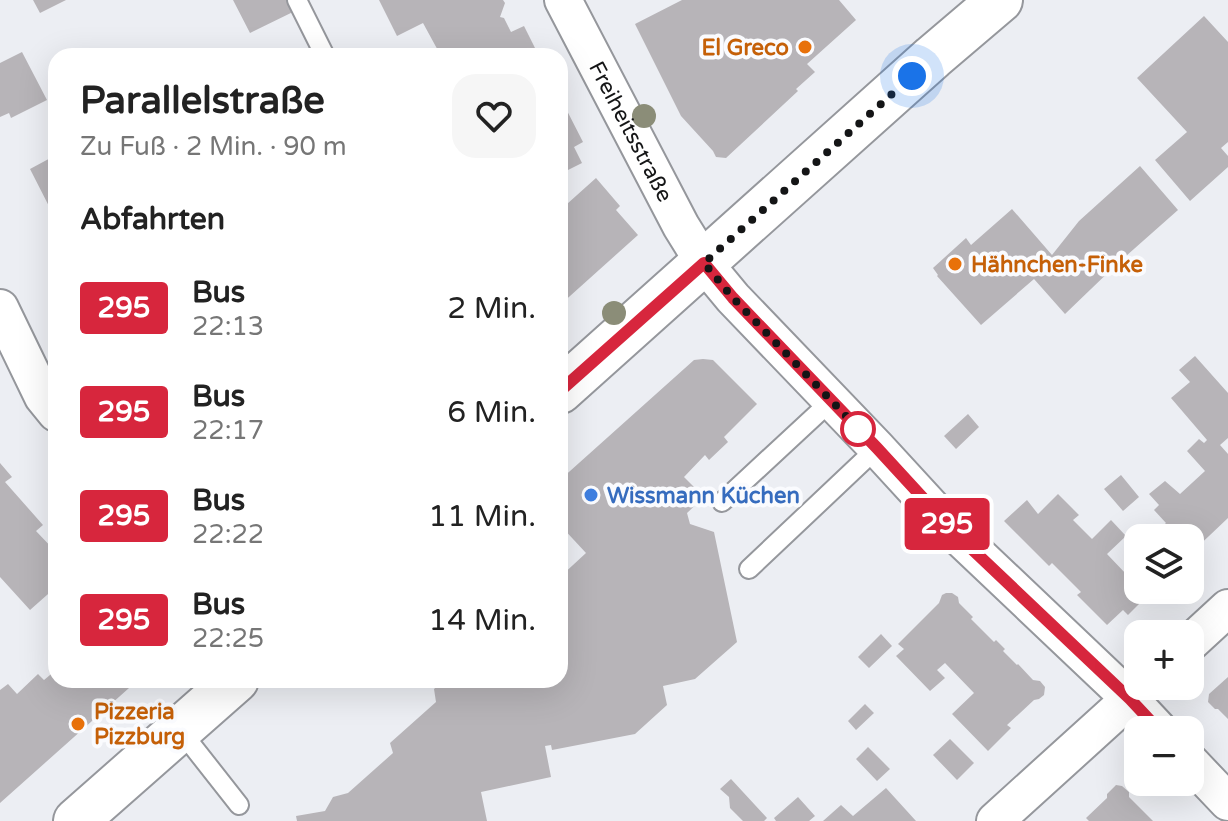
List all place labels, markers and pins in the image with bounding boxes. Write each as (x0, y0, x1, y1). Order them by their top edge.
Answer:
place label: El Greco (702, 35, 789, 61)
marker: El Greco (796, 38, 814, 56)
place label: Hähnchen-Finke (971, 252, 1143, 278)
marker: Hähnchen-Finke (946, 255, 964, 273)
unlabelled marker (841, 412, 875, 446)
place label: Wissmann Küchen (607, 483, 800, 509)
marker: Wissmann Küchen (582, 486, 600, 504)
place label: Pizzeria Pizzburg (94, 699, 185, 750)
marker: Pizzeria Pizzburg (69, 715, 87, 733)

